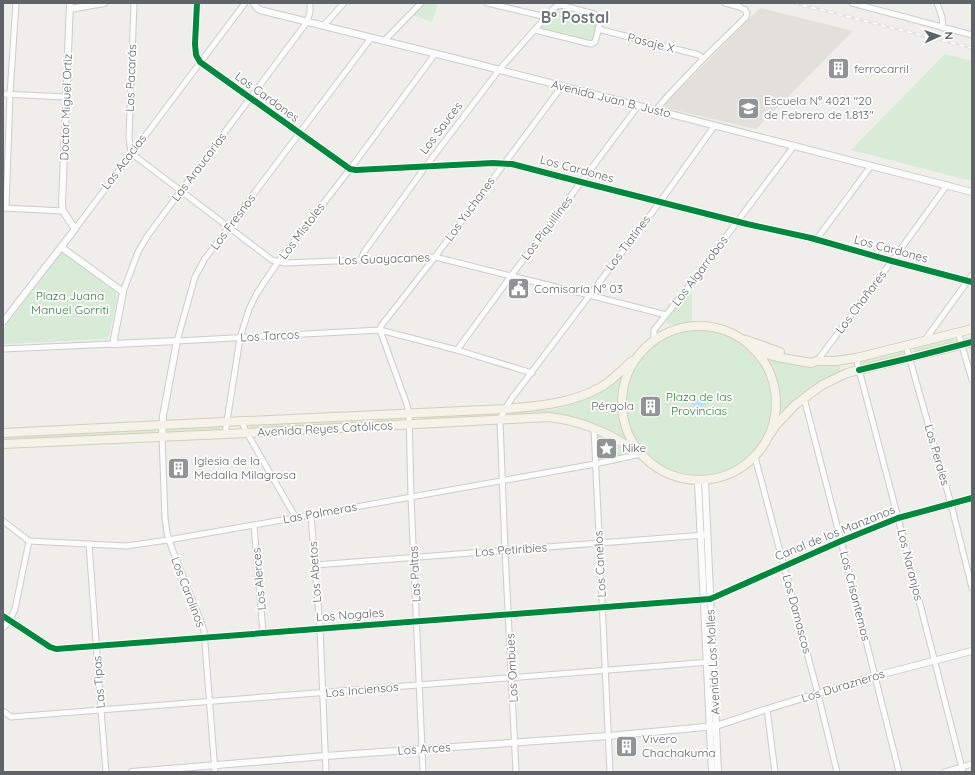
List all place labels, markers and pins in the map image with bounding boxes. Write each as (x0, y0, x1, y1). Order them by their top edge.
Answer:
building icon: ferrocarril (826, 56, 852, 82)
place label: ferrocarril (854, 61, 909, 76)
place label: Escuela N° 4021 "20 de Febrero de 1.813" (764, 93, 874, 122)
school or university icon: Escuela N° 4021 "20 de Febrero de 1.813" (736, 95, 762, 121)
public building icon: Comisaría Nº 03 (505, 276, 531, 302)
place label: Comisaría Nº 03 (534, 281, 623, 296)
building icon: Pérgola (637, 393, 663, 419)
place label: Pérgola (591, 398, 634, 413)
place icon: Nike (593, 435, 619, 461)
place label: Nike (622, 440, 646, 455)
place label: Iglesia de la Medalla Milagrosa (194, 453, 296, 482)
building icon: Iglesia de la Medalla Milagrosa (165, 455, 191, 481)
place label: Vivero Chachakuma (642, 731, 716, 760)
building icon: Vivero Chachakuma (614, 733, 640, 759)

